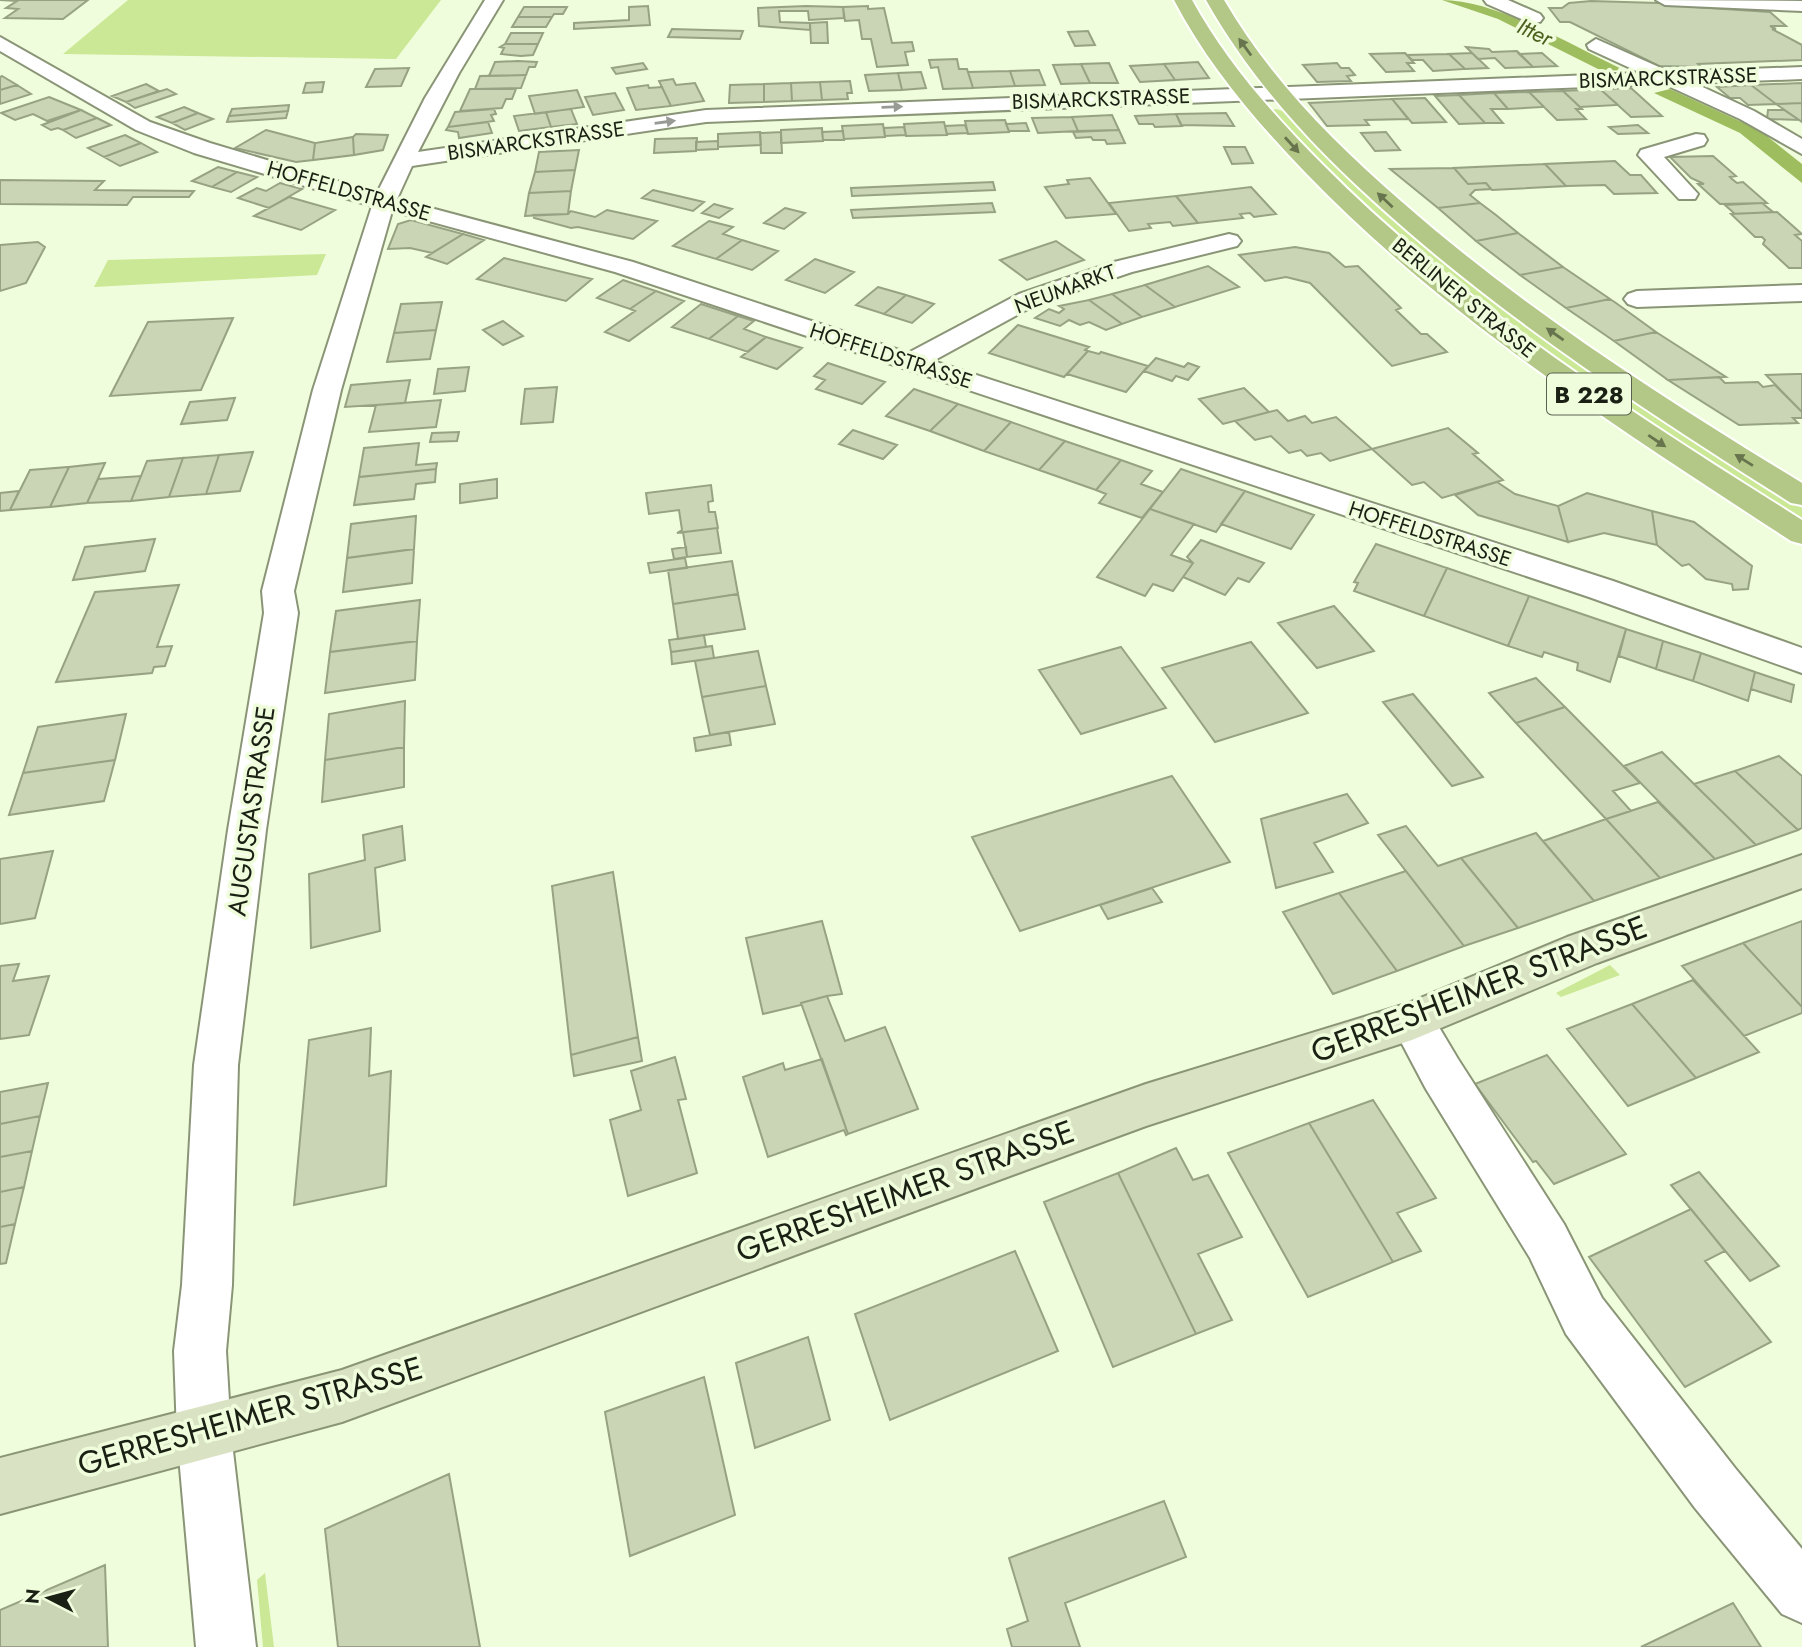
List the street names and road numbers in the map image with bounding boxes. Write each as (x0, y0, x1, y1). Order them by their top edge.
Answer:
street label: BISMARCKSTRASSE (1578, 60, 1758, 96)
street label: BISMARCKSTRASSE (1011, 81, 1191, 117)
street label: BISMARCKSTRASSE (445, 114, 627, 168)
street label: HOFFELDSTRASSE (263, 153, 435, 229)
street label: BERLINER STRASSE (1386, 231, 1542, 365)
street label: NEUMARKT (1010, 257, 1120, 321)
street label: HOFFELDSTRASSE (806, 316, 976, 396)
road number: B 228 (1547, 374, 1631, 414)
street label: HOFFELDSTRASSE (1345, 494, 1515, 574)
street label: AUGUSTASTRASSE (217, 704, 285, 918)
street label: GERRESHEIMER STRASSE (1304, 904, 1654, 1074)
street label: GERRESHEIMER STRASSE (729, 1108, 1081, 1274)
street label: GERRESHEIMER STRASSE (72, 1345, 428, 1487)

